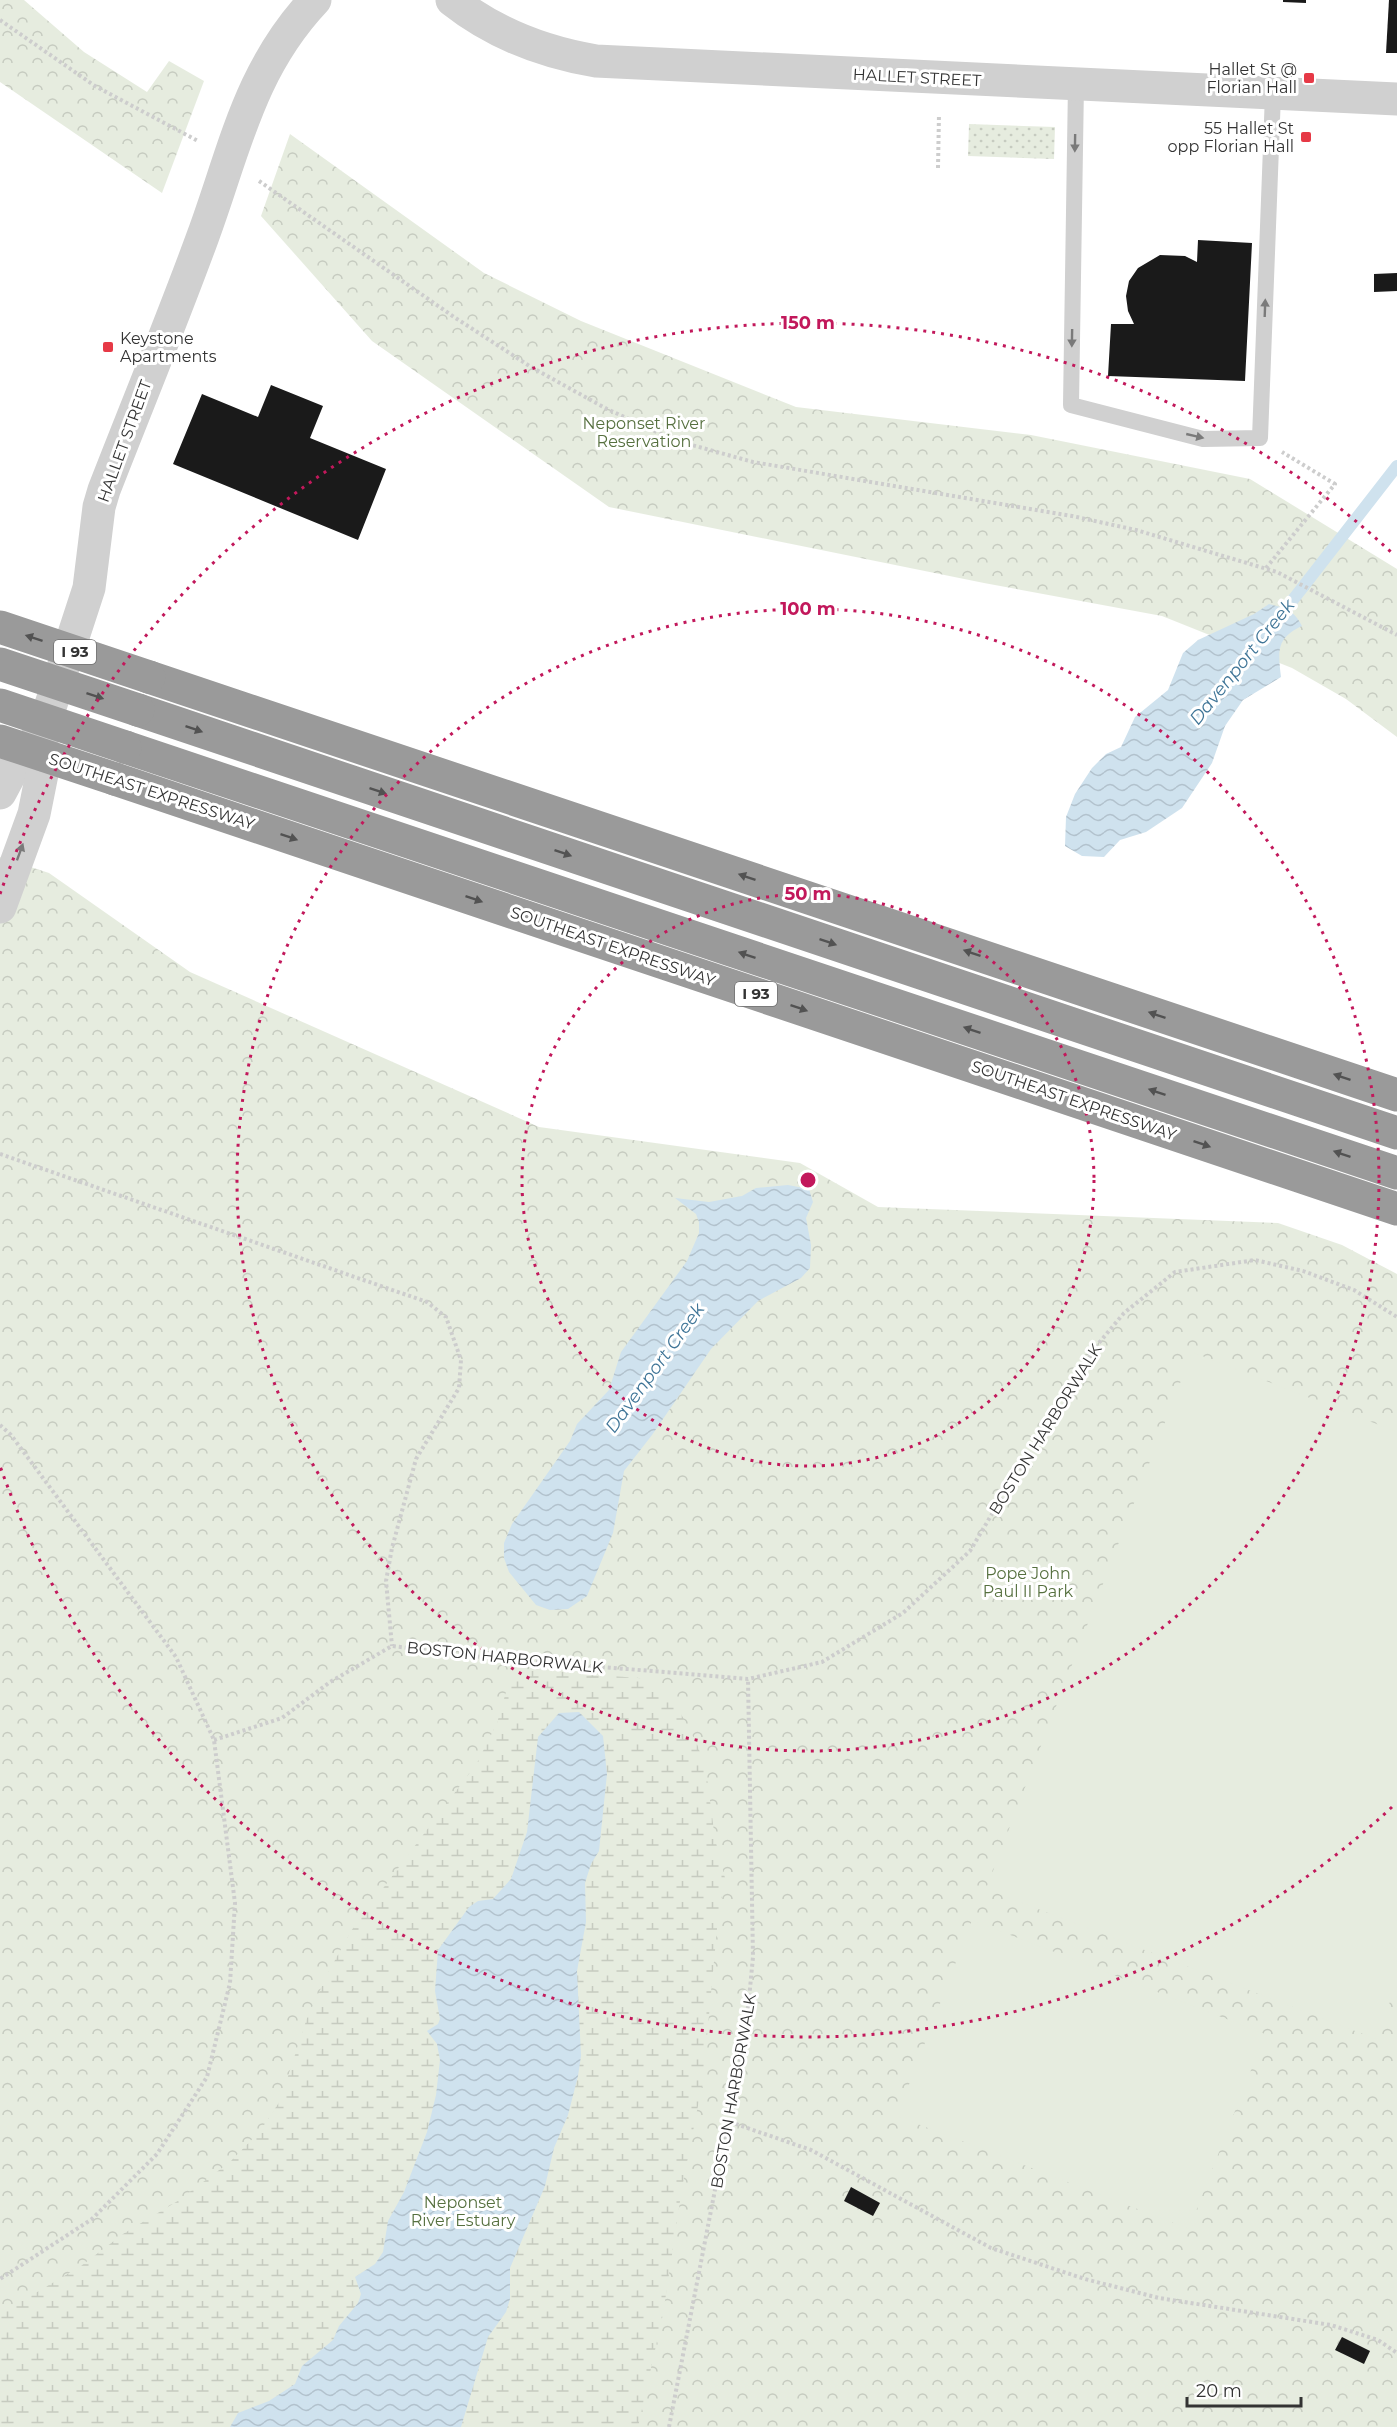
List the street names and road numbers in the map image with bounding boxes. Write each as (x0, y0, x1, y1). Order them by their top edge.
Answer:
street label: HALLET STREET (852, 65, 982, 90)
street label: HALLET STREET (94, 377, 156, 505)
road number: I 93 (54, 640, 96, 664)
street label: SOUTHEAST EXPRESSWAY (47, 749, 258, 834)
street label: SOUTHEAST EXPRESSWAY (508, 902, 718, 991)
road number: I 93 (735, 982, 777, 1006)
street label: SOUTHEAST EXPRESSWAY (969, 1056, 1179, 1145)
street label: BOSTON HARBORWALK (985, 1340, 1106, 1518)
street label: BOSTON HARBORWALK (406, 1638, 605, 1677)
street label: BOSTON HARBORWALK (707, 1992, 760, 2190)

